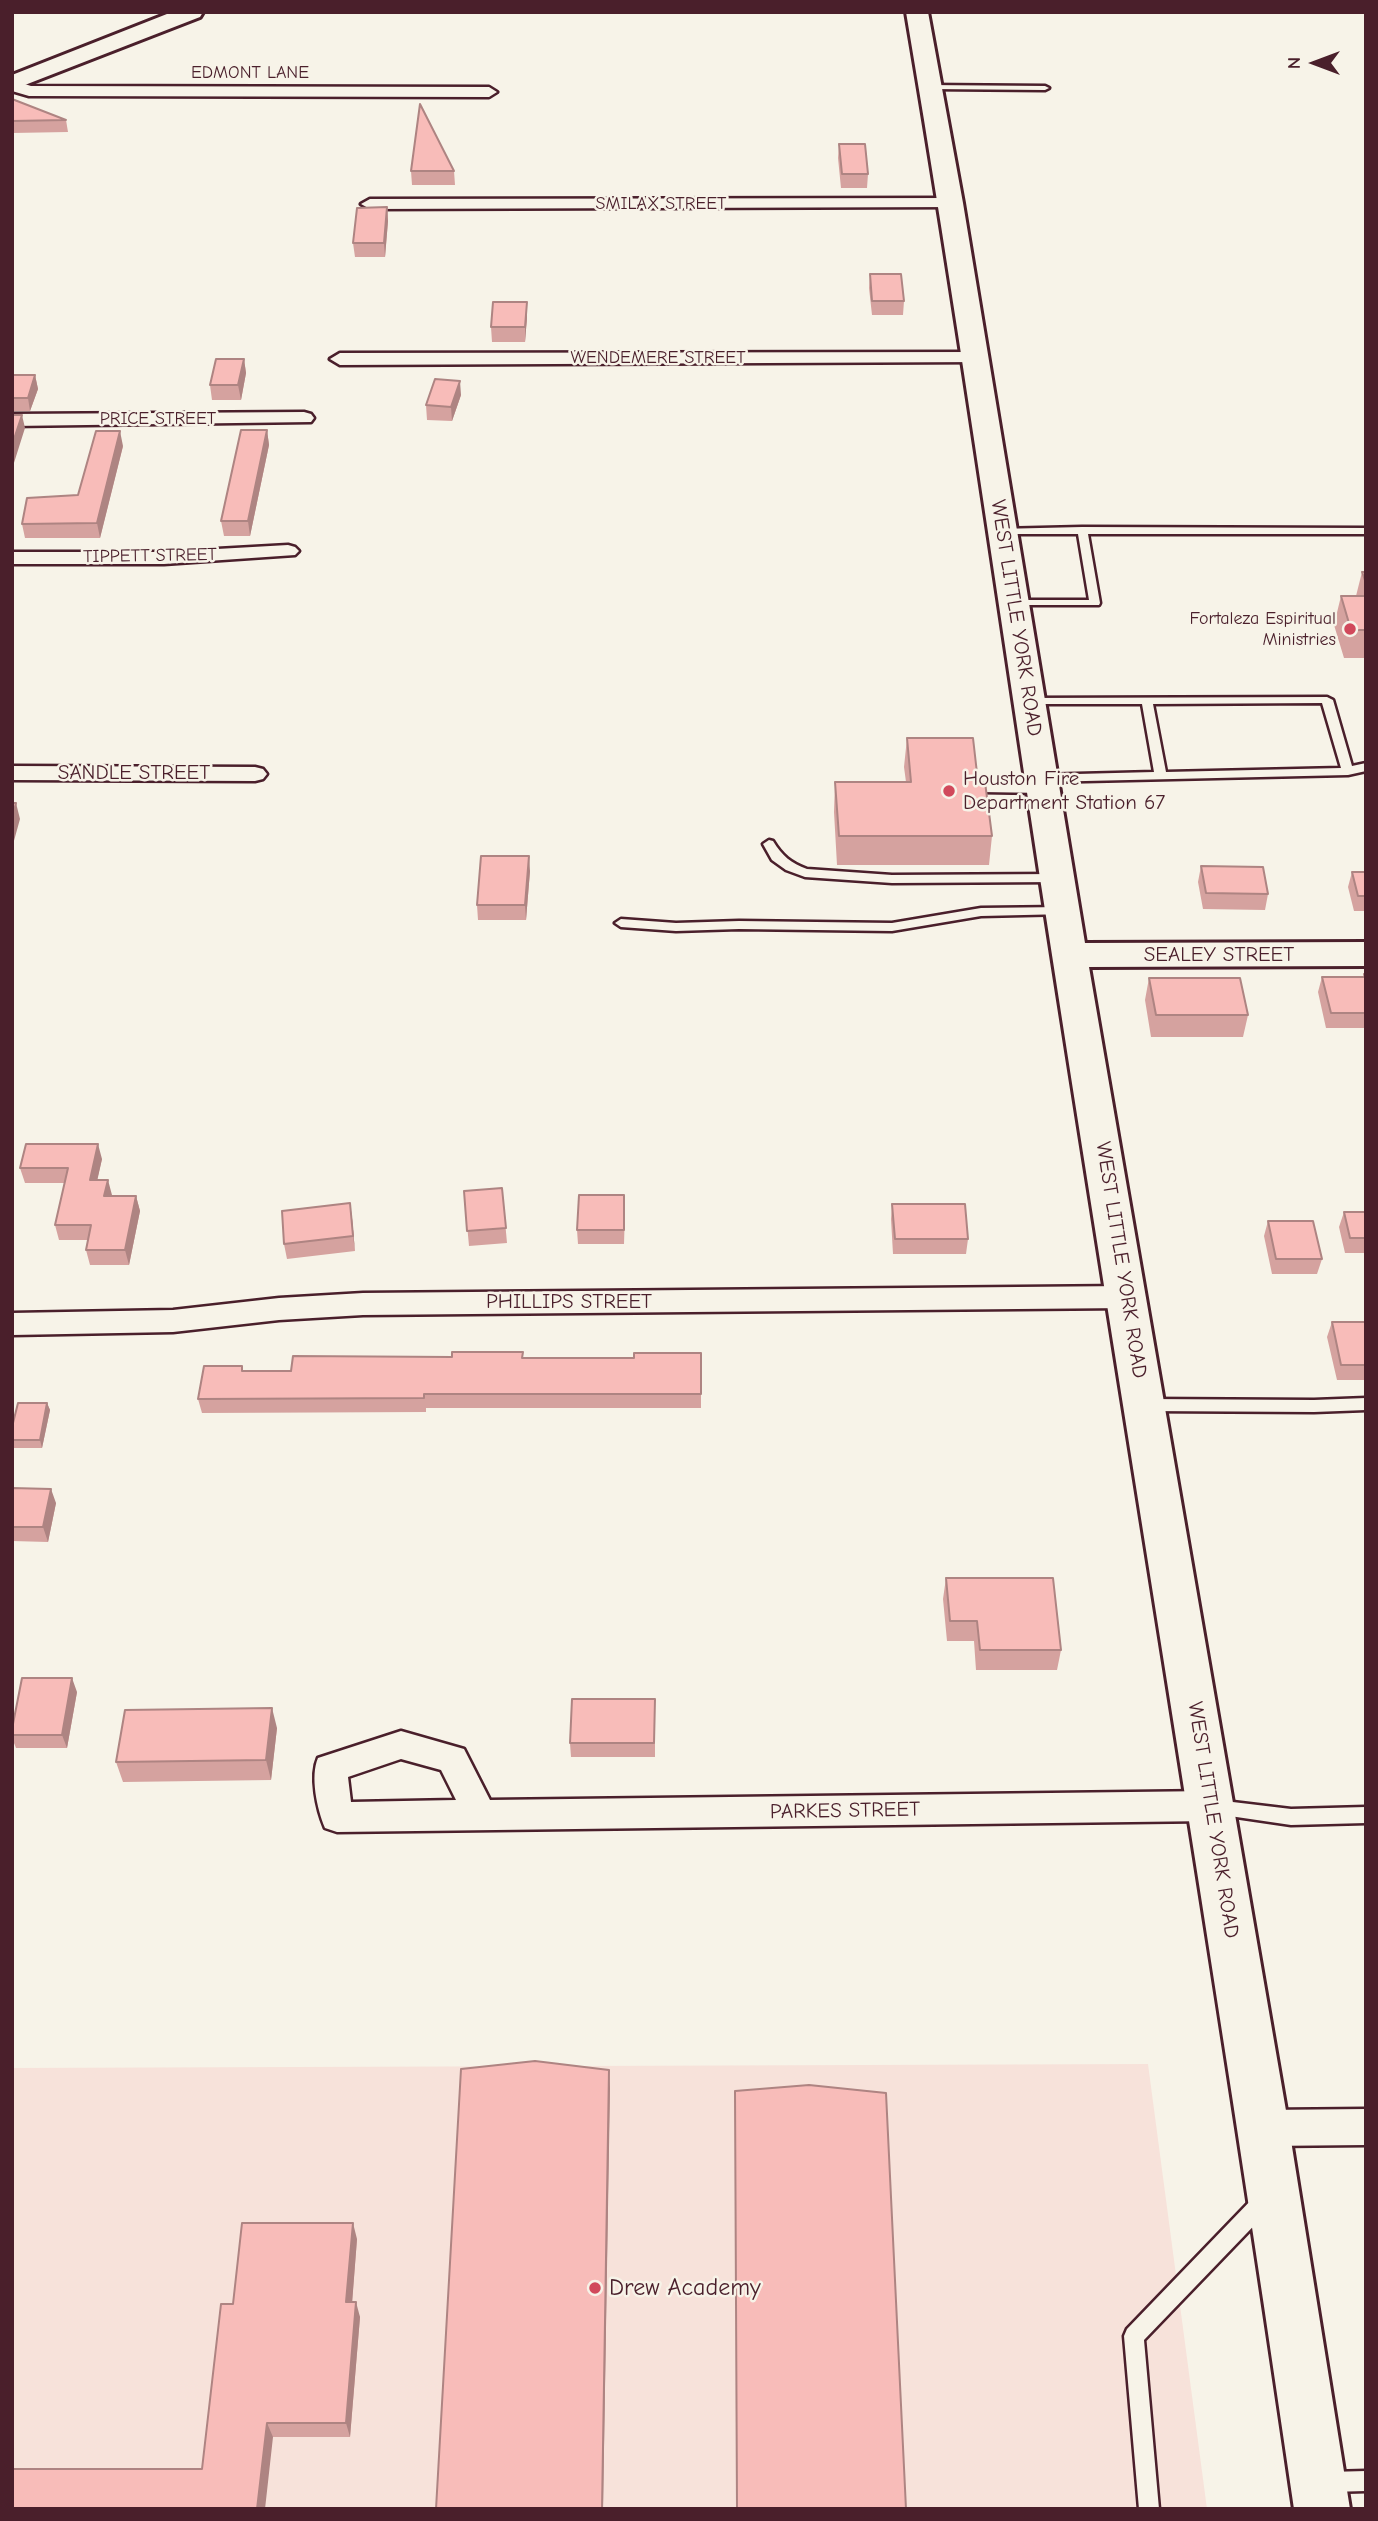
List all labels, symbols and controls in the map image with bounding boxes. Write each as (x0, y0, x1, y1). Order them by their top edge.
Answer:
north arrow (1280, 28, 1350, 98)
text: N (1283, 57, 1305, 69)
street label: EDMONT LANE (191, 62, 309, 84)
street label: SMILAX STREET (595, 193, 727, 215)
street label: WENDEMERE STREET (570, 347, 746, 369)
street label: PRICE STREET (100, 408, 216, 430)
street label: WEST LITTLE YORK ROAD (985, 498, 1047, 738)
street label: TIPPETT STREET (83, 544, 217, 568)
place label: Fortaleza Espiritual Ministries (1190, 608, 1336, 650)
marker: Fortaleza Espiritual Ministries (1342, 621, 1358, 637)
street label: SANDLE STREET (58, 760, 210, 786)
place label: Houston Fire Department Station 67 (963, 766, 1165, 816)
marker: Houston Fire Department Station 67 (941, 783, 957, 799)
street label: SEALEY STREET (1144, 942, 1294, 968)
street label: WEST LITTLE YORK ROAD (1090, 1140, 1152, 1380)
street label: PHILLIPS STREET (486, 1289, 652, 1315)
street label: WEST LITTLE YORK ROAD (1182, 1700, 1244, 1940)
street label: PARKES STREET (770, 1797, 920, 1825)
place label: Drew Academy (609, 2274, 761, 2302)
marker: Drew Academy (587, 2280, 603, 2296)

